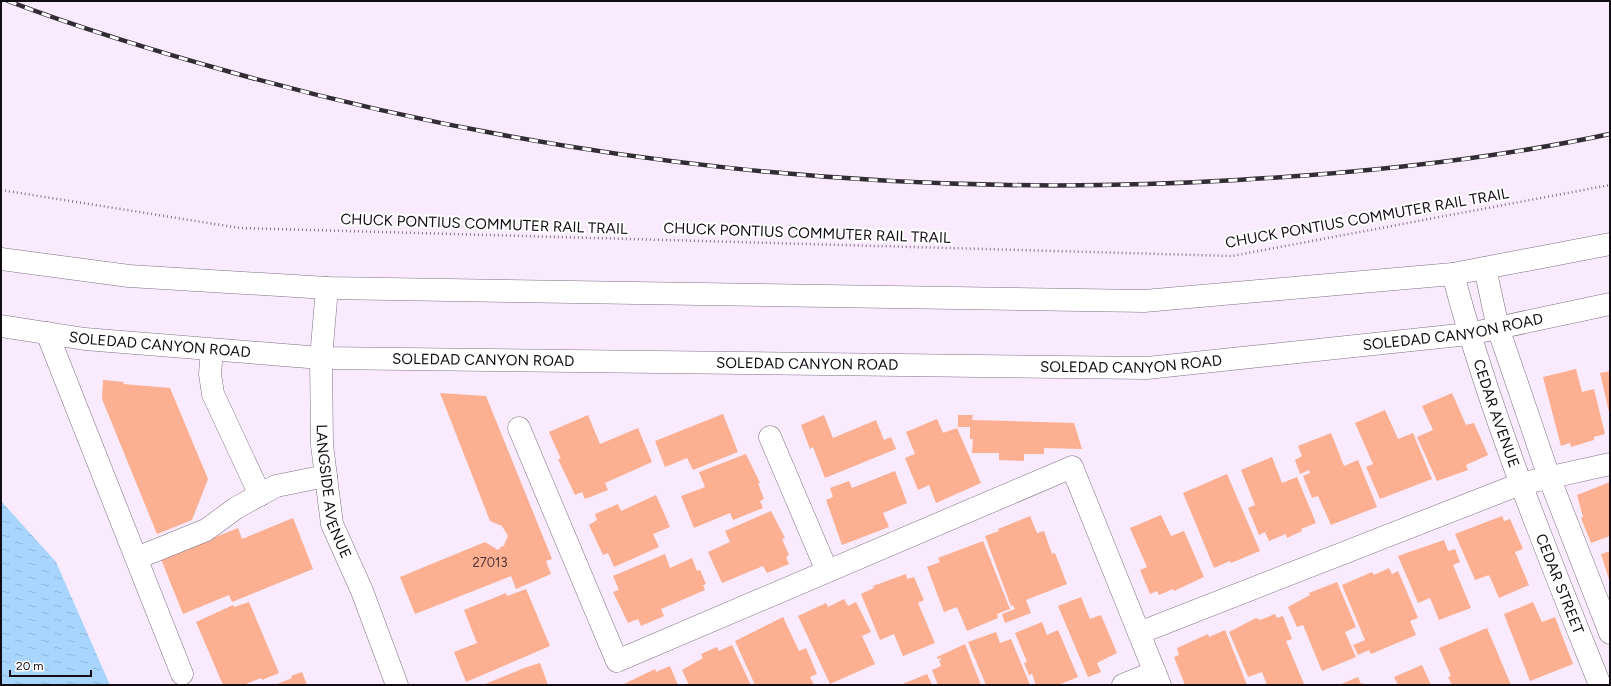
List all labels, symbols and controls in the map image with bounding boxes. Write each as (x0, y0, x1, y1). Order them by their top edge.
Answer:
street label: CHUCK PONTIUS COMMUTER RAIL TRAIL (1224, 184, 1510, 252)
street label: CHUCK PONTIUS COMMUTER RAIL TRAIL (340, 210, 628, 238)
street label: CHUCK PONTIUS COMMUTER RAIL TRAIL (663, 219, 951, 247)
street label: SOLEDAD CANYON ROAD (1362, 309, 1545, 354)
street label: SOLEDAD CANYON ROAD (68, 328, 251, 361)
street label: SOLEDAD CANYON ROAD (392, 350, 574, 370)
street label: SOLEDAD CANYON ROAD (1040, 351, 1223, 377)
street label: SOLEDAD CANYON ROAD (716, 354, 898, 374)
street label: CEDAR AVENUE (1469, 357, 1523, 470)
street label: LANGSIDE AVENUE (313, 424, 355, 561)
street label: CEDAR STREET (1532, 531, 1588, 637)
house number: 27013 (472, 555, 508, 570)
scale bar (10, 652, 91, 678)
text: 20 m (16, 659, 44, 673)

